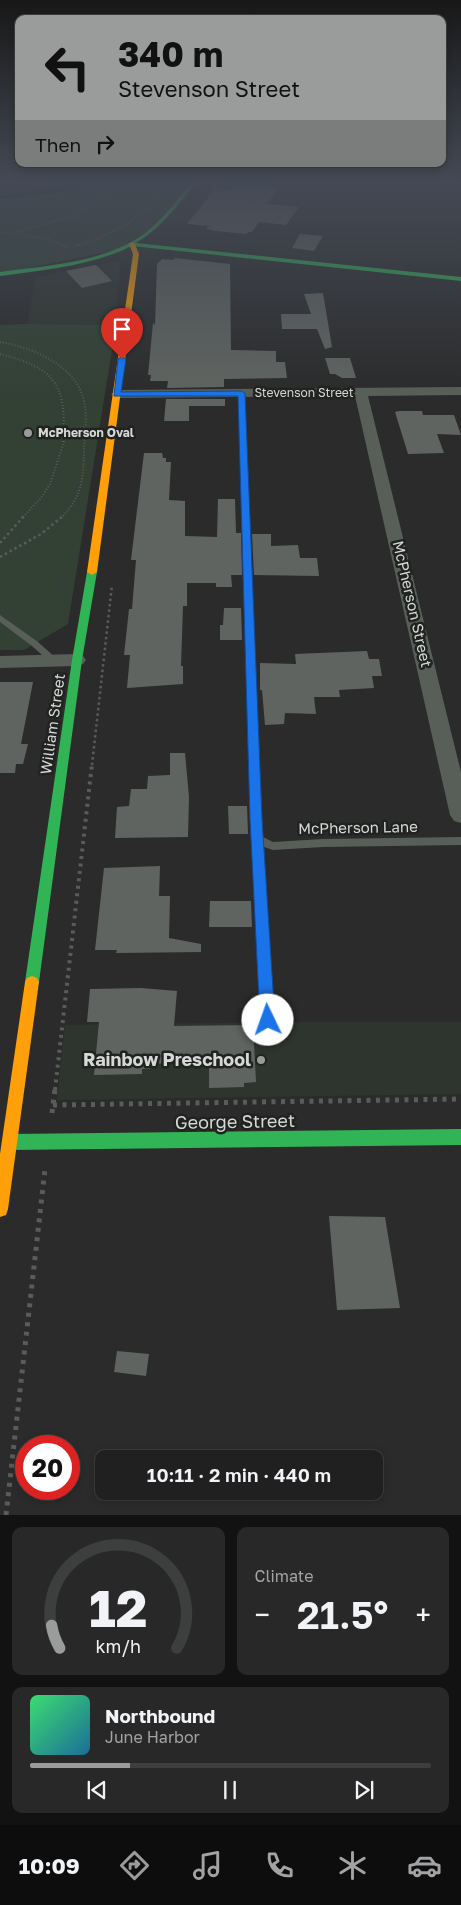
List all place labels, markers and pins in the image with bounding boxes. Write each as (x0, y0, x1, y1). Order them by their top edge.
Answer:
pin (101, 308, 143, 359)
place label: McPherson Oval (38, 425, 134, 440)
marker: McPherson Oval (22, 427, 34, 439)
place label: Rainbow Preschool (83, 1048, 251, 1070)
marker: Rainbow Preschool (255, 1054, 267, 1066)

